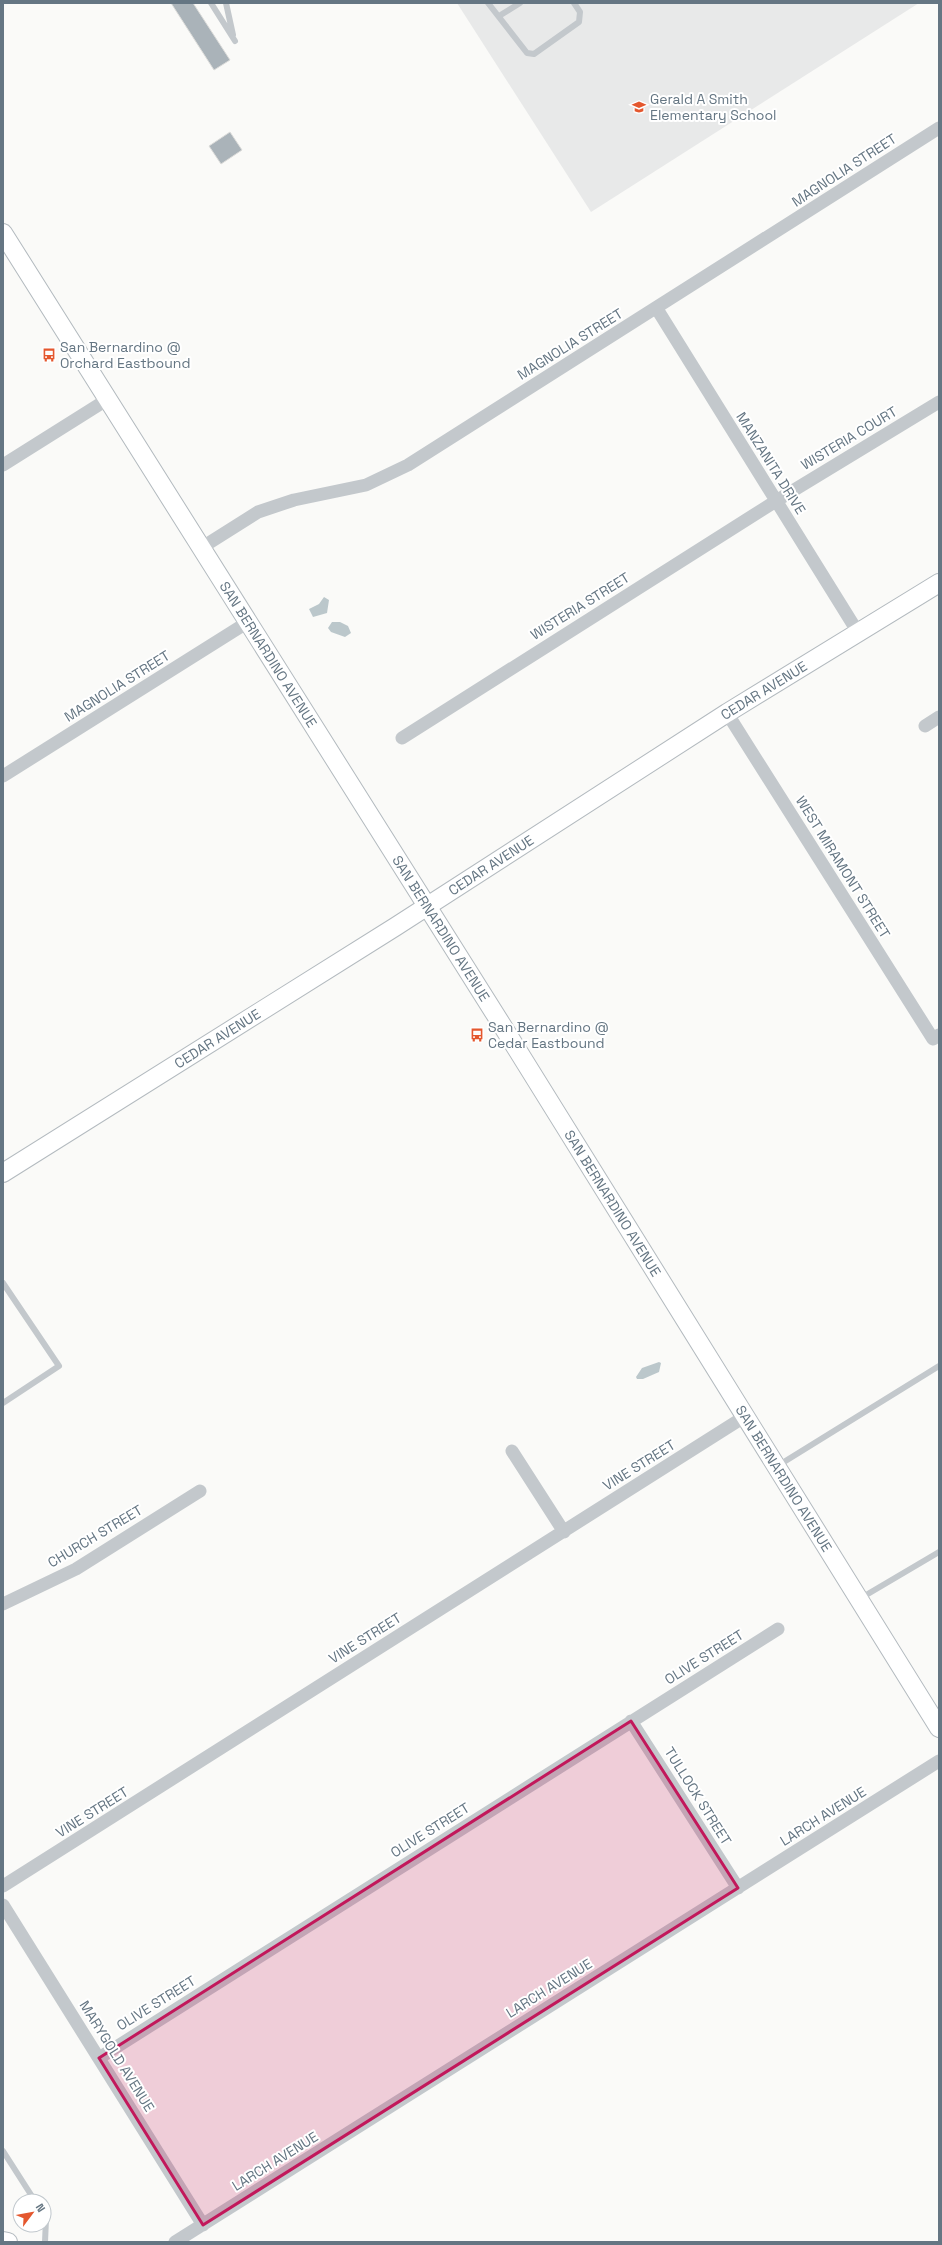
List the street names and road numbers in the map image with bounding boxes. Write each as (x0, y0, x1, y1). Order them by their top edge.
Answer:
street label: MAGNOLIA STREET (788, 129, 900, 211)
street label: MAGNOLIA STREET (514, 304, 626, 384)
street label: WISTERIA COURT (798, 402, 900, 474)
street label: MANZANITA DRIVE (732, 408, 810, 518)
street label: WISTERIA STREET (527, 568, 633, 644)
street label: SAN BERNARDINO AVENUE (216, 578, 321, 731)
street label: MAGNOLIA STREET (61, 646, 173, 726)
street label: CEDAR AVENUE (717, 657, 811, 724)
street label: WEST MIRAMONT STREET (792, 793, 894, 941)
street label: CEDAR AVENUE (445, 831, 537, 899)
street label: SAN BERNARDINO AVENUE (388, 852, 494, 1005)
street label: CEDAR AVENUE (171, 1005, 264, 1072)
street label: SAN BERNARDINO AVENUE (560, 1127, 665, 1280)
street label: SAN BERNARDINO AVENUE (732, 1402, 836, 1555)
street label: VINE STREET (599, 1436, 679, 1494)
street label: CHURCH STREET (44, 1501, 146, 1571)
street label: VINE STREET (325, 1609, 405, 1667)
street label: OLIVE STREET (661, 1626, 747, 1688)
street label: TULLOCK STREET (661, 1744, 735, 1848)
street label: LARCH AVENUE (777, 1782, 869, 1850)
street label: VINE STREET (52, 1783, 132, 1841)
street label: OLIVE STREET (387, 1799, 473, 1861)
street label: LARCH AVENUE (503, 1954, 595, 2022)
street label: OLIVE STREET (113, 1972, 199, 2034)
street label: MARYGOLD AVENUE (76, 1997, 159, 2115)
street label: LARCH AVENUE (229, 2127, 321, 2195)

